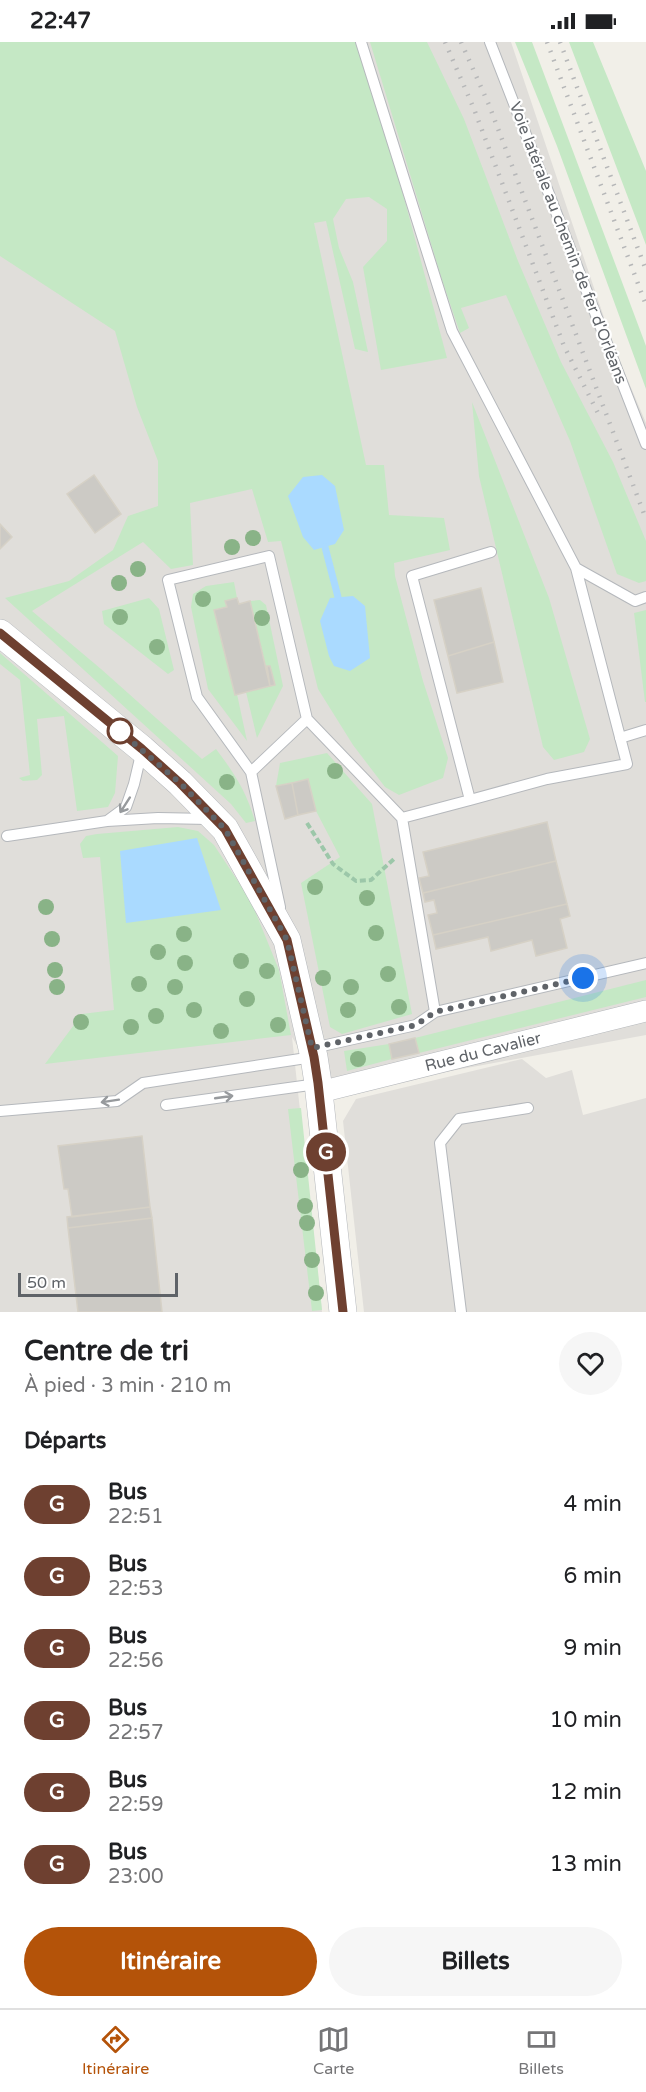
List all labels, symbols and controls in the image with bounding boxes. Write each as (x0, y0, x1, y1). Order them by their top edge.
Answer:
text: 22:47 (30, 8, 91, 34)
street label: Voie latérale au chemin de fer d'Orléans (505, 99, 631, 387)
unlabelled marker (107, 718, 133, 744)
one-way arrow (118, 796, 131, 813)
your location (568, 963, 598, 993)
street label: Rue du Cavalier (423, 1028, 544, 1076)
one-way arrow (213, 1091, 233, 1102)
one-way arrow (101, 1096, 120, 1107)
line badge: G (306, 1132, 346, 1172)
text: G (318, 1140, 334, 1165)
scale bar (18, 1270, 178, 1298)
text: 50 m (27, 1273, 66, 1293)
button: heart (559, 1332, 622, 1395)
text: Centre de tri (24, 1334, 189, 1368)
text: À pied · 3 min · 210 m (24, 1374, 231, 1398)
text: Départs (24, 1428, 106, 1454)
text: Bus (108, 1479, 147, 1505)
text: 4 min (563, 1491, 622, 1517)
text: G (49, 1492, 65, 1517)
text: 22:51 (108, 1505, 163, 1529)
text: Bus (108, 1551, 147, 1577)
text: 6 min (563, 1563, 622, 1589)
text: G (49, 1564, 65, 1589)
text: 22:53 (108, 1577, 163, 1601)
text: Bus (108, 1623, 147, 1649)
text: 9 min (563, 1635, 622, 1661)
text: G (49, 1636, 65, 1661)
text: 22:56 (108, 1649, 163, 1673)
text: Bus (108, 1695, 147, 1721)
text: 10 min (550, 1707, 622, 1733)
text: G (49, 1708, 65, 1733)
text: 22:57 (108, 1721, 163, 1745)
text: Bus (108, 1767, 147, 1793)
text: 12 min (550, 1779, 622, 1805)
text: G (49, 1780, 65, 1805)
text: 22:59 (108, 1793, 163, 1817)
text: Bus (108, 1839, 147, 1865)
text: 13 min (550, 1851, 622, 1877)
text: G (49, 1852, 65, 1877)
text: 23:00 (108, 1865, 163, 1889)
button: Itinéraire (24, 1927, 317, 1996)
button: Billets (329, 1927, 622, 1996)
tab: Itinéraire (82, 2023, 149, 2079)
tab: Carte (313, 2023, 354, 2079)
tab: Billets (518, 2023, 564, 2079)

